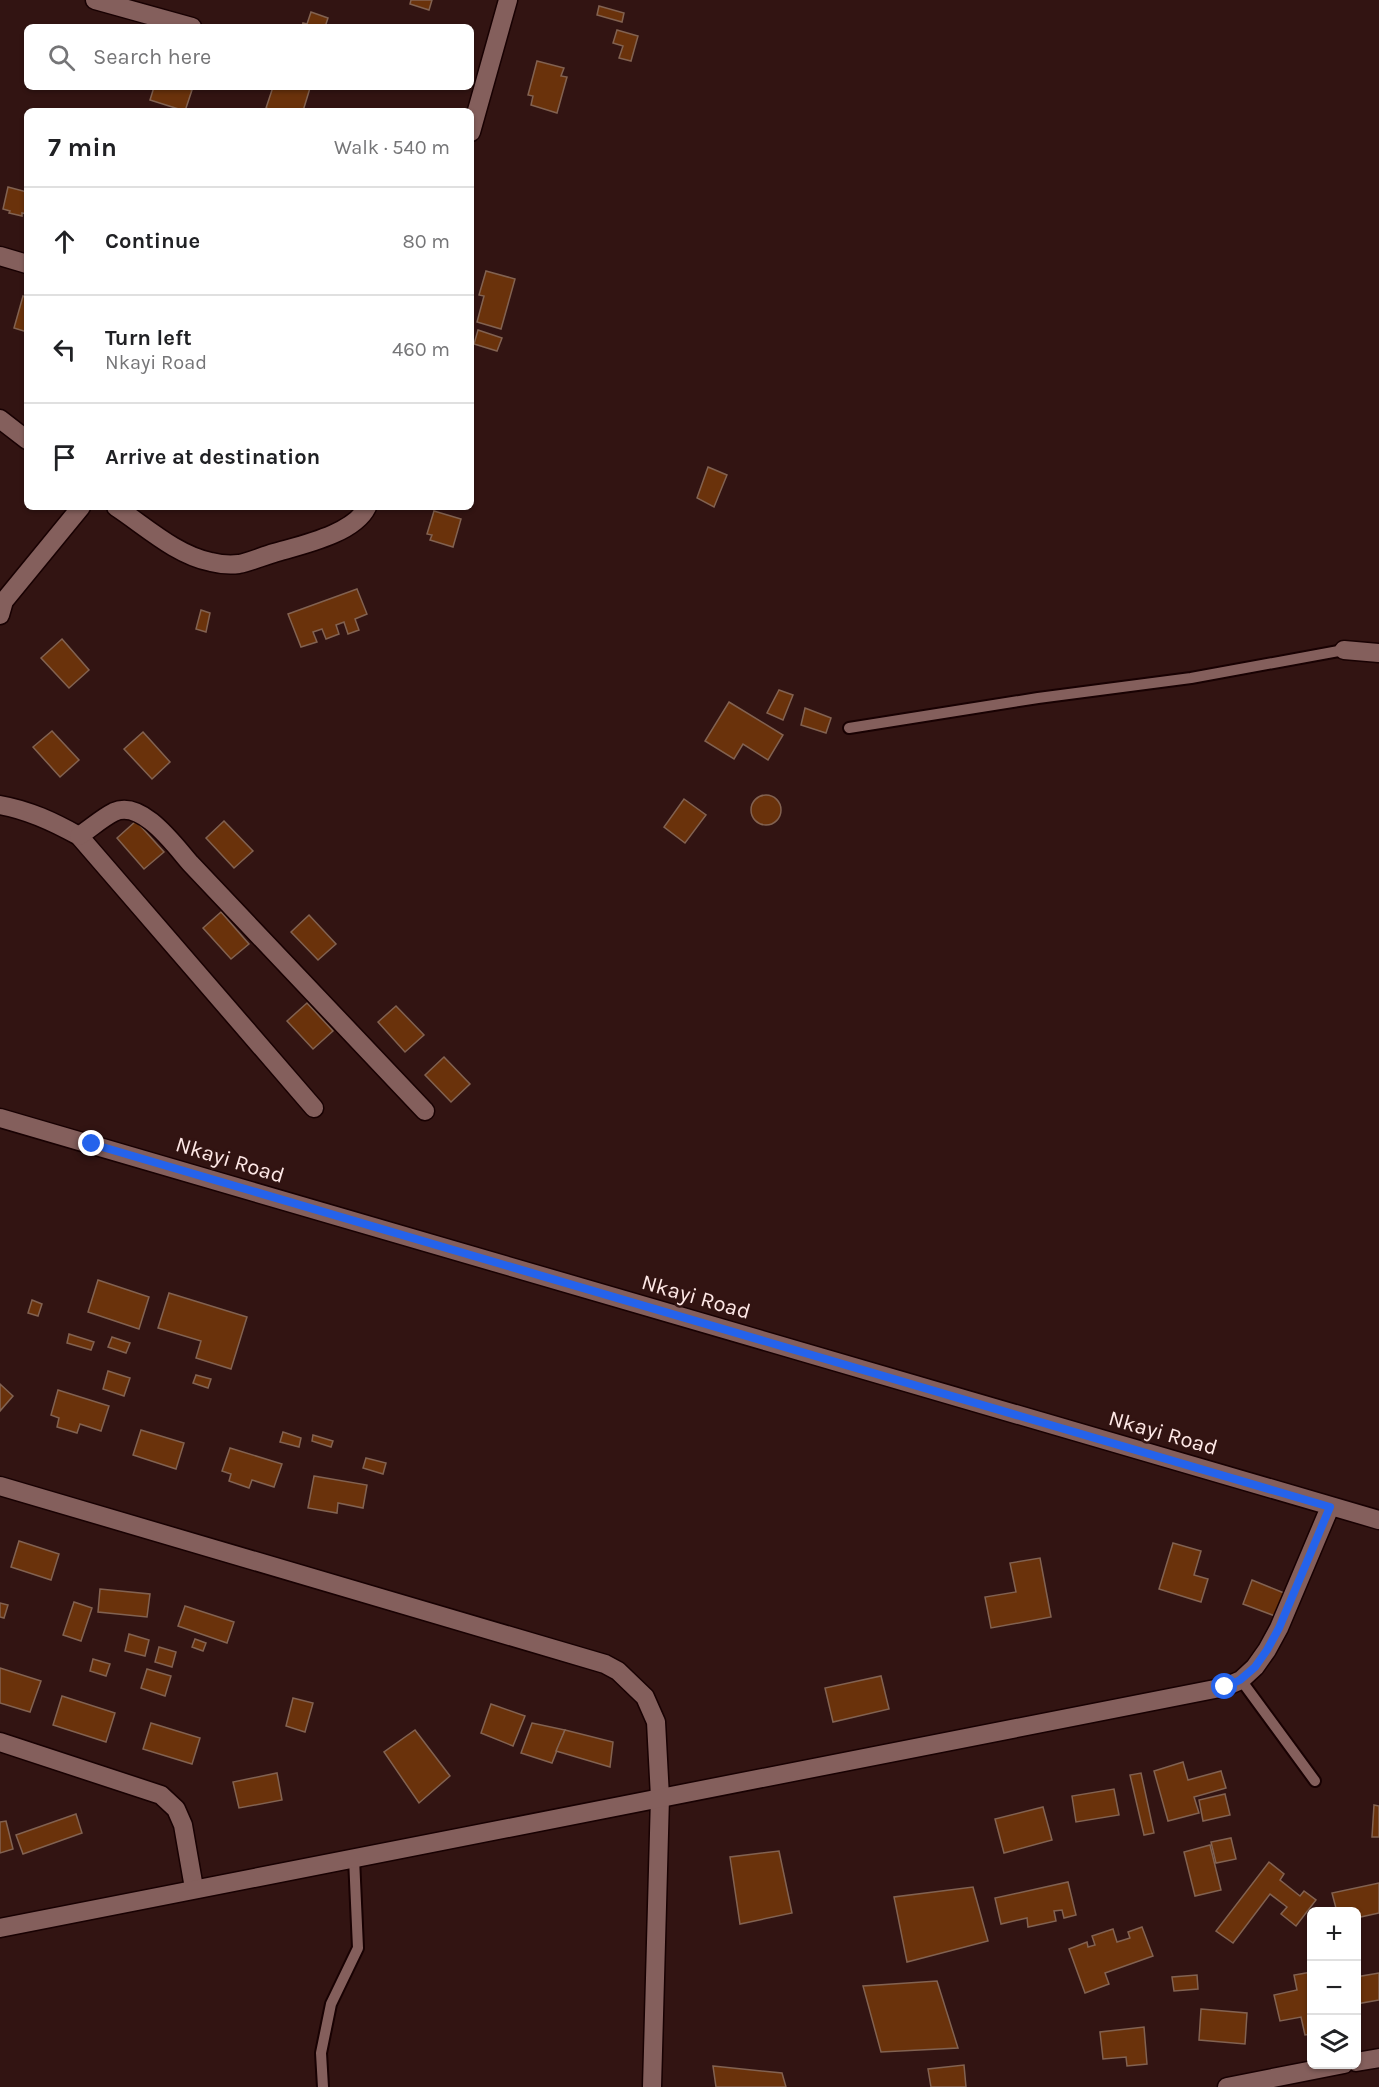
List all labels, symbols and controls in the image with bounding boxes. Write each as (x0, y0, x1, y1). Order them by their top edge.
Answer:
search box (24, 24, 474, 90)
icon: search (45, 41, 78, 74)
text: Search here (93, 44, 211, 70)
text: 7 min (48, 132, 117, 163)
text: Walk · 540 m (334, 136, 450, 159)
icon: ahead (48, 225, 81, 258)
text: Continue (105, 228, 200, 254)
text: 80 m (402, 230, 450, 253)
text: Turn left (105, 325, 192, 351)
icon: left (48, 333, 81, 366)
text: 460 m (392, 338, 450, 361)
text: Nkayi Road (105, 351, 207, 374)
icon: arrive (48, 441, 81, 474)
text: Arrive at destination (105, 444, 320, 470)
route end (78, 1130, 104, 1156)
street label: Nkayi Road (173, 1131, 287, 1189)
street label: Nkayi Road (638, 1269, 754, 1325)
street label: Nkayi Road (1105, 1405, 1221, 1461)
route start (1211, 1673, 1237, 1699)
map controls (1307, 1907, 1361, 2069)
button: + (1307, 1907, 1361, 1961)
button: − (1307, 1961, 1361, 2015)
button: layers (1307, 2015, 1361, 2069)

